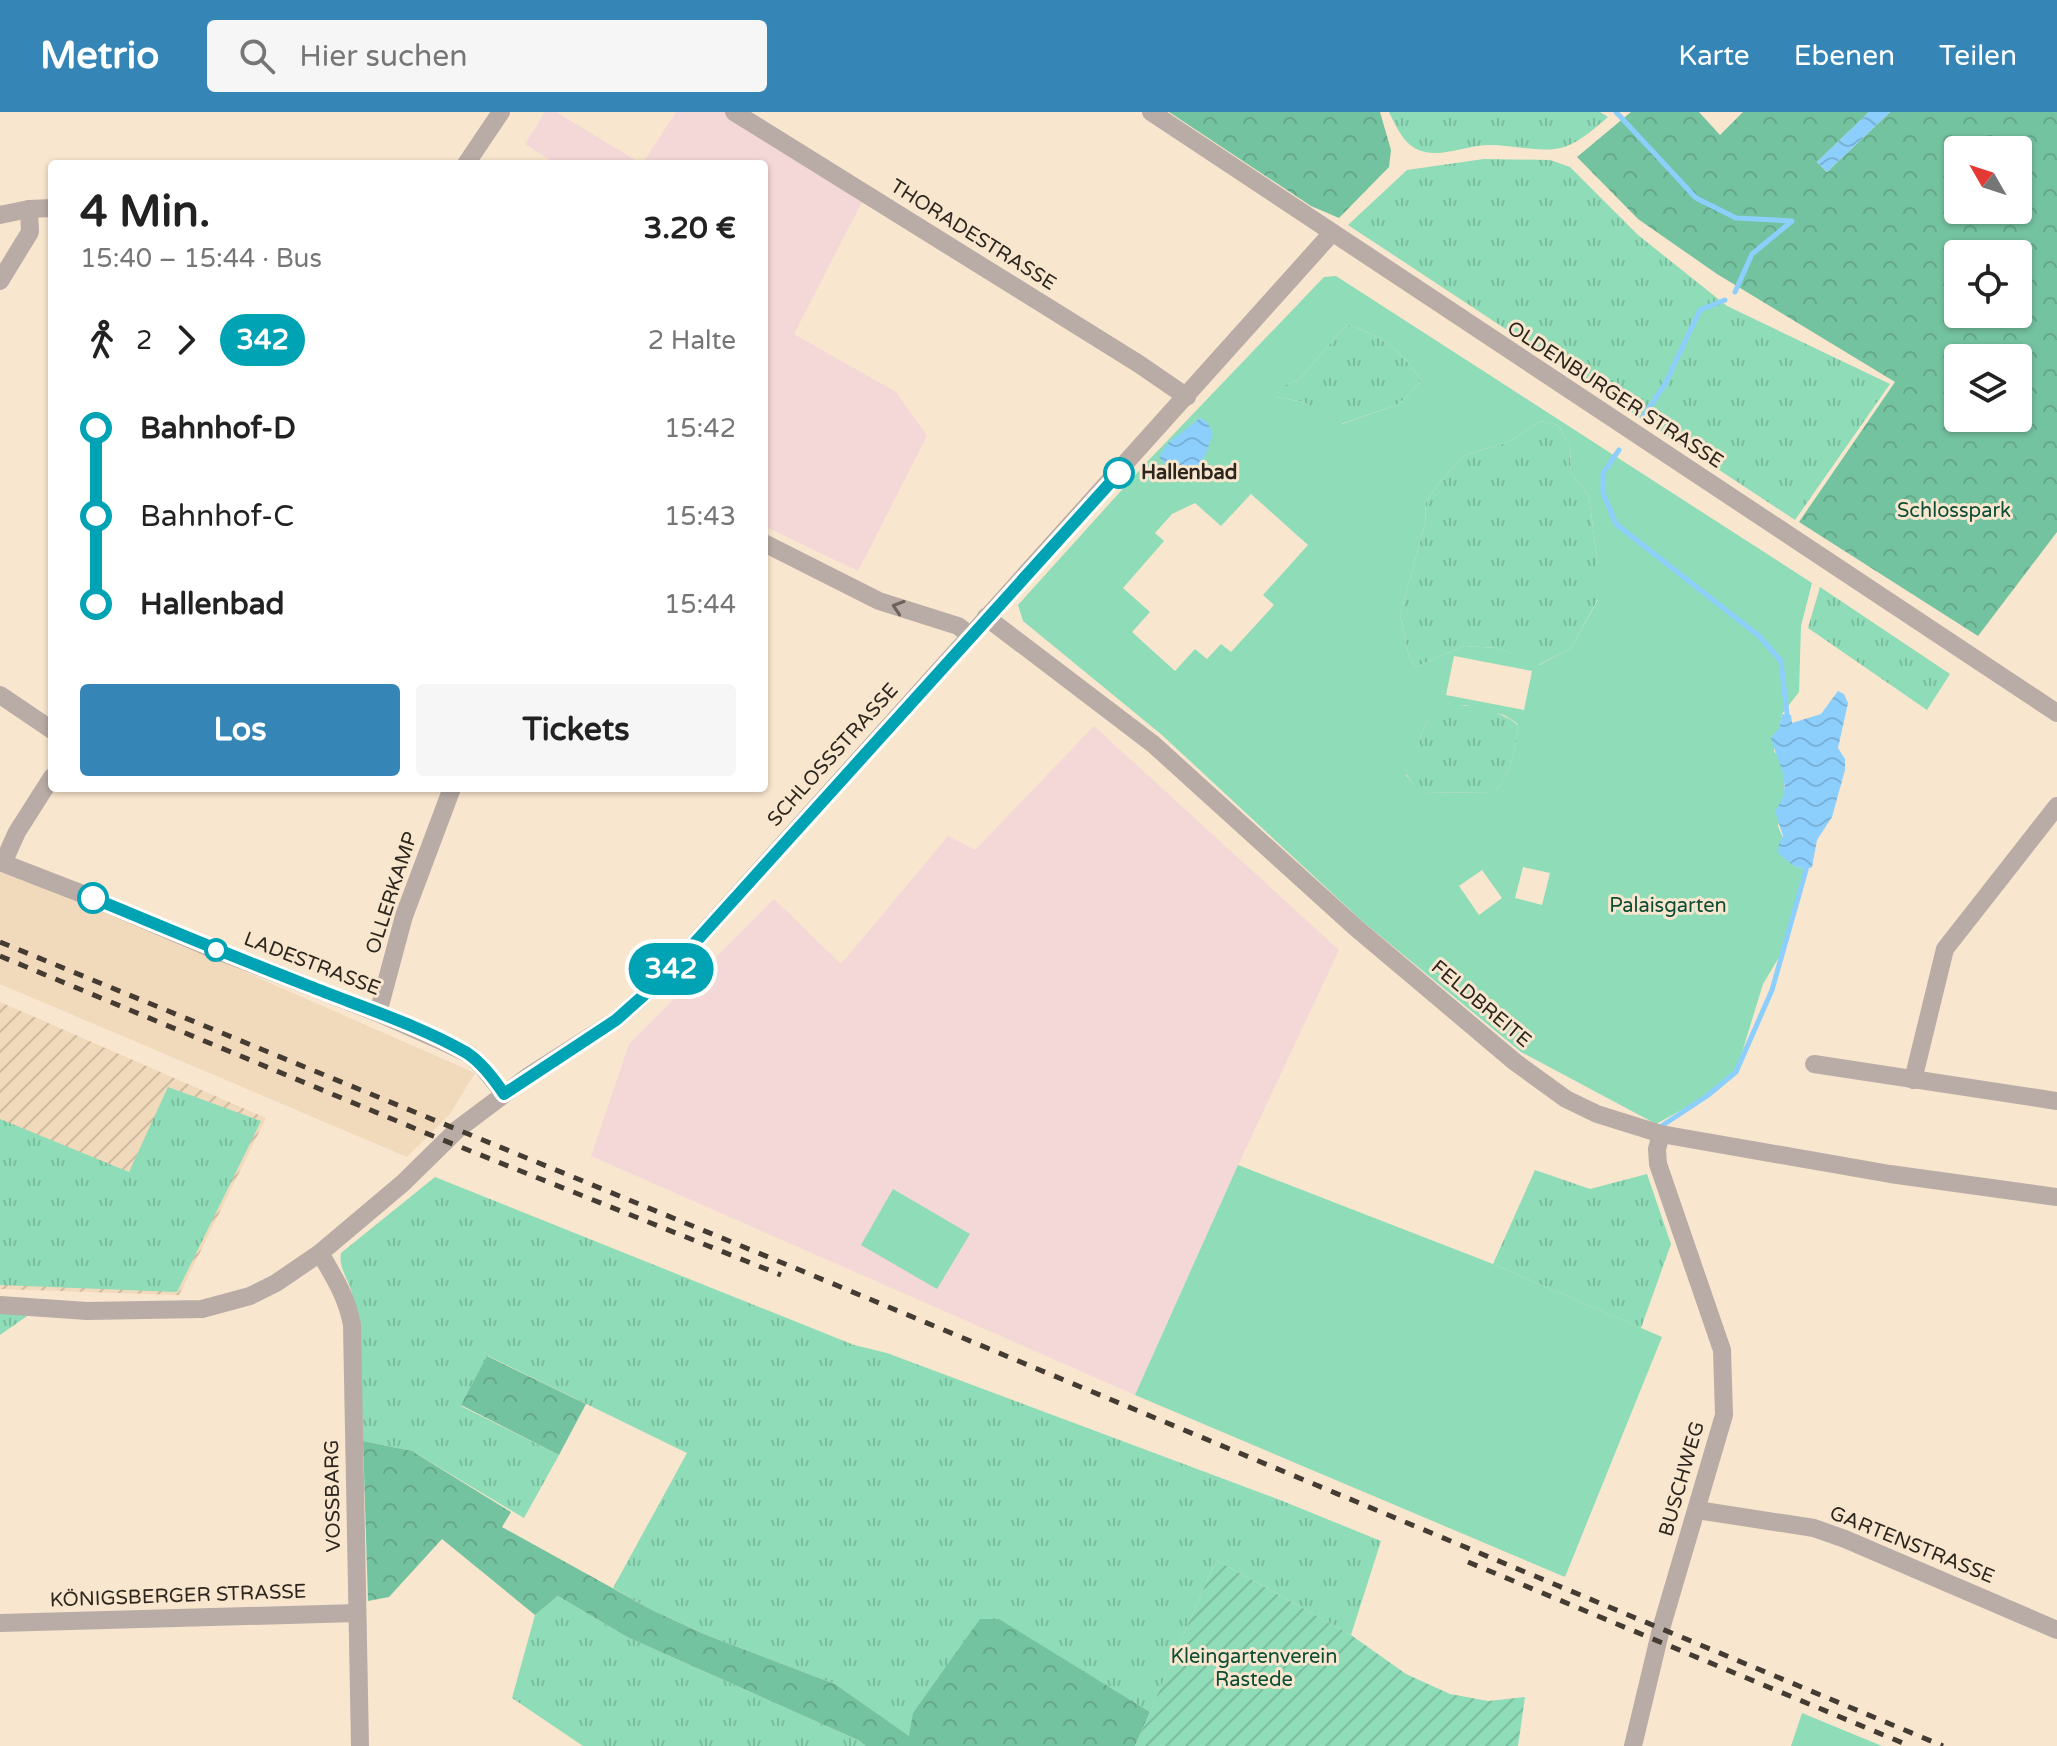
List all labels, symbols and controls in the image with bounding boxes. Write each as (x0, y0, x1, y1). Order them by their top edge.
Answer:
search box (207, 20, 767, 92)
text: Metrio (40, 33, 159, 79)
icon: search (235, 34, 279, 78)
text: Hier suchen (299, 38, 468, 75)
text: Karte (1678, 39, 1750, 73)
text: Ebenen (1794, 39, 1895, 73)
text: Teilen (1939, 39, 2017, 73)
north arrow (1944, 136, 2032, 224)
map controls (1944, 136, 2032, 432)
street label: THORADESTRASSE (886, 174, 1060, 296)
text: 4 Min. (80, 186, 210, 239)
text: 3.20 € (643, 210, 736, 247)
button: locate (1944, 240, 2032, 328)
text: 15:40 – 15:44 · Bus (80, 243, 322, 274)
street label: OLDENBURGER STRASSE (1503, 316, 1727, 474)
icon: walk (80, 318, 124, 362)
icon: forward (164, 318, 208, 362)
text: 342 (236, 323, 289, 357)
text: 2 (136, 325, 152, 356)
text: 2 Halte (648, 325, 736, 356)
button: layers (1944, 344, 2032, 432)
text: Bahnhof-D (140, 410, 296, 447)
text: 15:42 (664, 413, 736, 444)
marker: Hallenbad (1104, 458, 1134, 488)
place label: Hallenbad (1141, 461, 1237, 485)
text: Bahnhof-C (140, 498, 294, 535)
park label: Schlosspark (1897, 499, 2011, 523)
text: 15:43 (664, 501, 736, 532)
text: Hallenbad (140, 586, 284, 623)
text: 15:44 (664, 589, 736, 620)
one-way arrow (891, 601, 905, 617)
street label: SCHLOSSSTRASSE (763, 679, 903, 831)
button: Los (80, 684, 400, 776)
button: Tickets (416, 684, 736, 776)
street label: OLLERKAMP (361, 829, 423, 957)
unlabelled marker (78, 883, 108, 913)
park label: Palaisgarten (1609, 894, 1727, 918)
street label: LADESTRASSE (240, 927, 384, 1001)
unlabelled marker (205, 939, 227, 961)
line badge: 342 (625, 943, 717, 995)
text: 342 (645, 952, 697, 986)
street label: FELDBREITE (1426, 955, 1536, 1053)
street label: BUSCHWEG (1654, 1419, 1710, 1539)
street label: VOSSBARG (320, 1439, 346, 1553)
street label: GARTENSTRASSE (1826, 1501, 1998, 1589)
street label: KÖNIGSBERGER STRASSE (49, 1579, 307, 1612)
park label: Kleingartenverein Rastede (1171, 1645, 1337, 1692)

